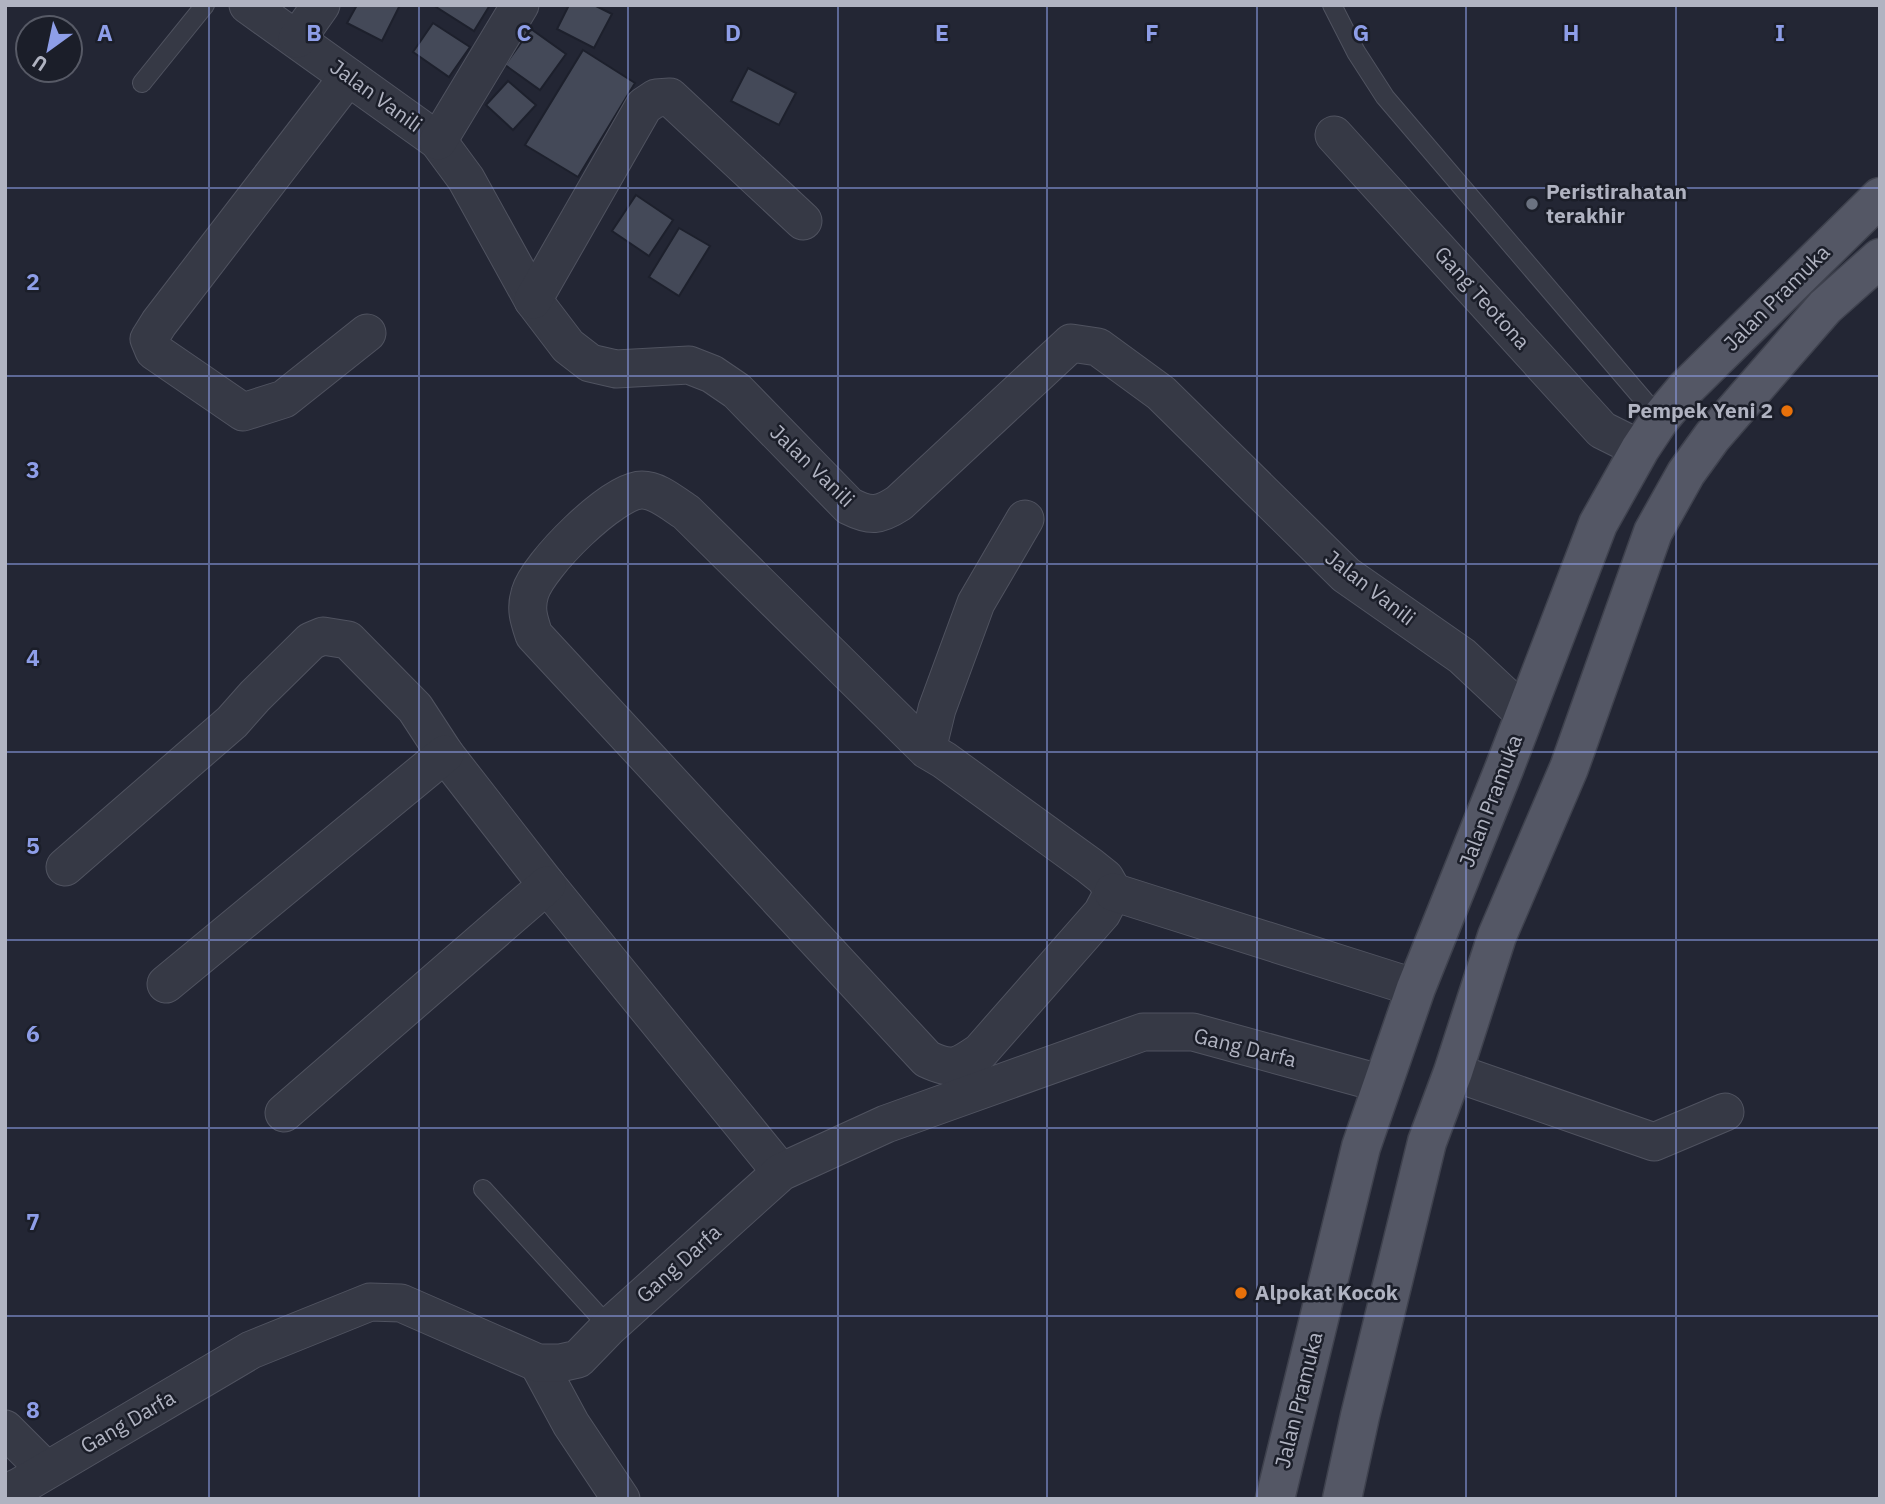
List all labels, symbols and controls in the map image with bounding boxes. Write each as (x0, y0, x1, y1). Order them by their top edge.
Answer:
north arrow (14, 14, 84, 84)
text: A (97, 17, 113, 47)
text: B (306, 17, 322, 47)
text: C (517, 17, 532, 47)
text: D (725, 17, 741, 47)
text: E (935, 17, 949, 47)
text: F (1145, 17, 1159, 47)
text: G (1353, 17, 1369, 47)
text: H (1563, 17, 1579, 47)
text: I (1775, 17, 1785, 47)
text: U (28, 50, 52, 77)
street label: Jalan Vanili (325, 52, 428, 138)
place label: Peristirahatan terakhir (1546, 177, 1687, 229)
marker: Peristirahatan terakhir (1524, 196, 1540, 212)
street label: Jalan Pramuka (1717, 238, 1836, 357)
street label: Gang Teotona (1429, 240, 1537, 355)
text: 2 (26, 266, 40, 296)
place label: Pempek Yeni 2 (1627, 396, 1773, 424)
marker: Pempek Yeni 2 (1779, 403, 1795, 419)
street label: Jalan Vanili (764, 418, 861, 513)
text: 3 (26, 454, 40, 484)
street label: Jalan Vanili (1320, 543, 1421, 631)
text: 4 (26, 642, 40, 672)
street label: Jalan Pramuka (1452, 730, 1528, 871)
text: 5 (26, 830, 40, 860)
text: 6 (26, 1018, 40, 1048)
street label: Gang Darfa (1191, 1021, 1300, 1073)
text: 7 (26, 1206, 40, 1236)
street label: Gang Darfa (630, 1218, 727, 1309)
place label: Alpokat Kocok (1255, 1278, 1399, 1306)
marker: Alpokat Kocok (1233, 1285, 1249, 1301)
street label: Jalan Pramuka (1268, 1329, 1328, 1471)
street label: Gang Darfa (75, 1383, 180, 1459)
text: 8 (26, 1394, 40, 1424)

